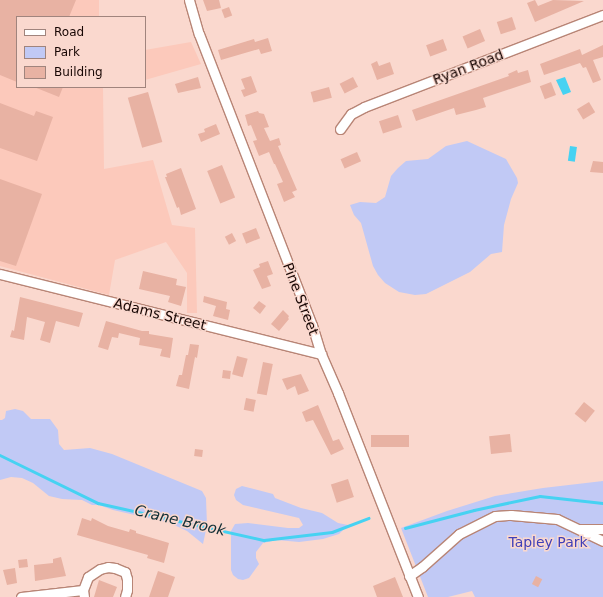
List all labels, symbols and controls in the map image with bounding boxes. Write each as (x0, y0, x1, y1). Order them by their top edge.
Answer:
legend (16, 16, 146, 88)
text: Road (54, 25, 84, 39)
text: Park (54, 45, 80, 59)
street label: Ryan Road (430, 46, 506, 88)
text: Building (54, 65, 103, 79)
street label: Pine Street (279, 260, 323, 338)
street label: Adams Street (112, 294, 208, 334)
water label: Crane Brook (133, 502, 227, 540)
park label: Tapley Park (508, 534, 588, 550)

